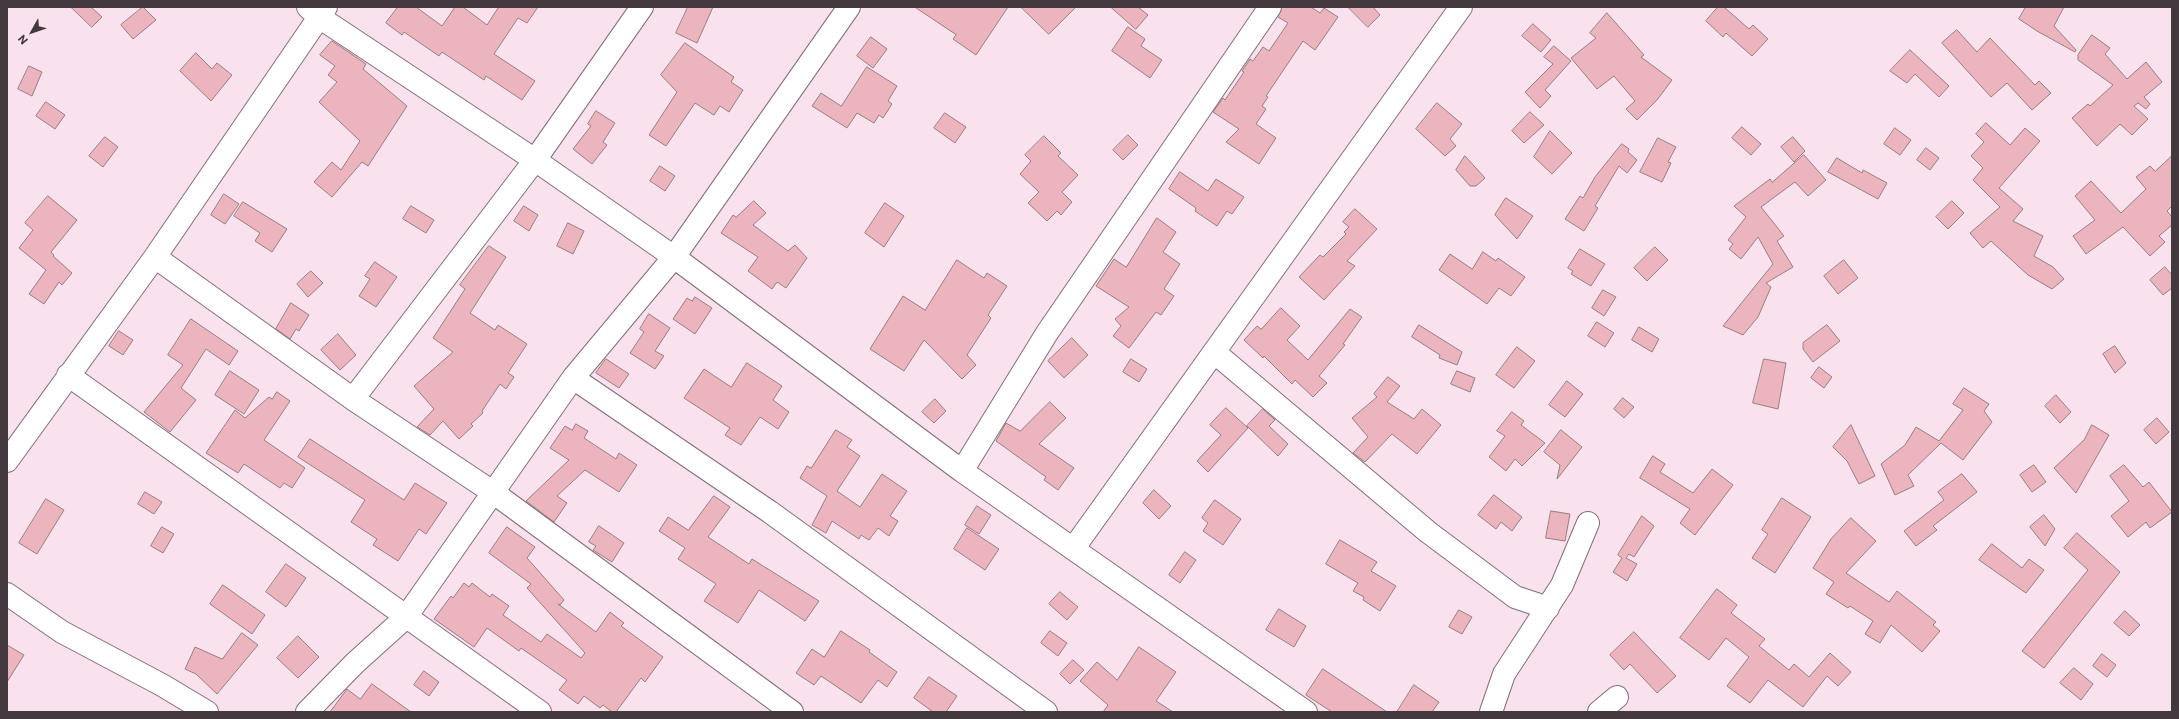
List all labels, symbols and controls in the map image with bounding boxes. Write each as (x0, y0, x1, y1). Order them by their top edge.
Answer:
north arrow (12, 12, 52, 52)
text: N (15, 33, 30, 47)

